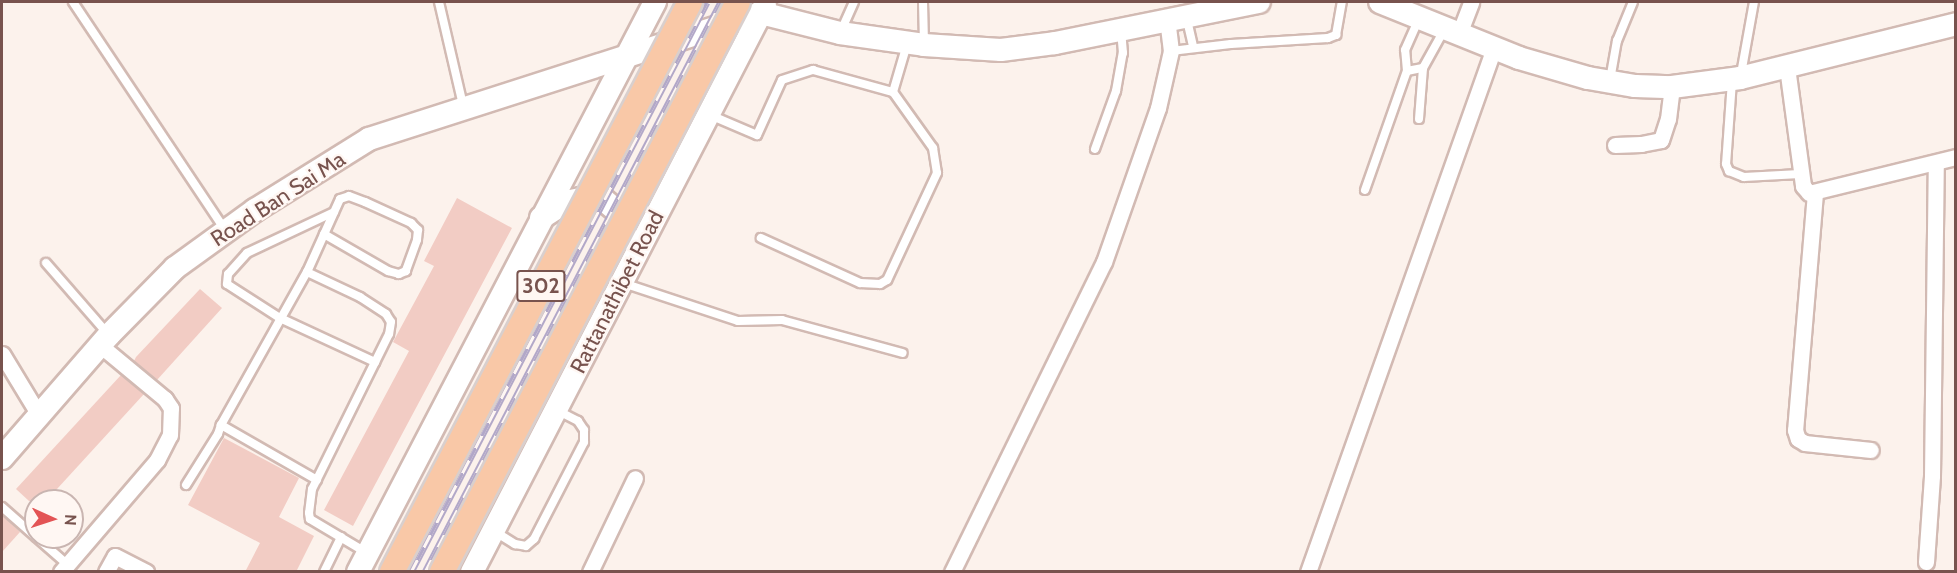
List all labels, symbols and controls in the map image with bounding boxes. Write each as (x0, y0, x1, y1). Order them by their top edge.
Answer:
street label: Road Ban Sai Ma (206, 146, 350, 252)
street label: Rattanathibet Road (565, 206, 669, 378)
road number: 302 (516, 268, 566, 304)
north arrow (24, 489, 84, 549)
text: N (61, 514, 80, 526)

